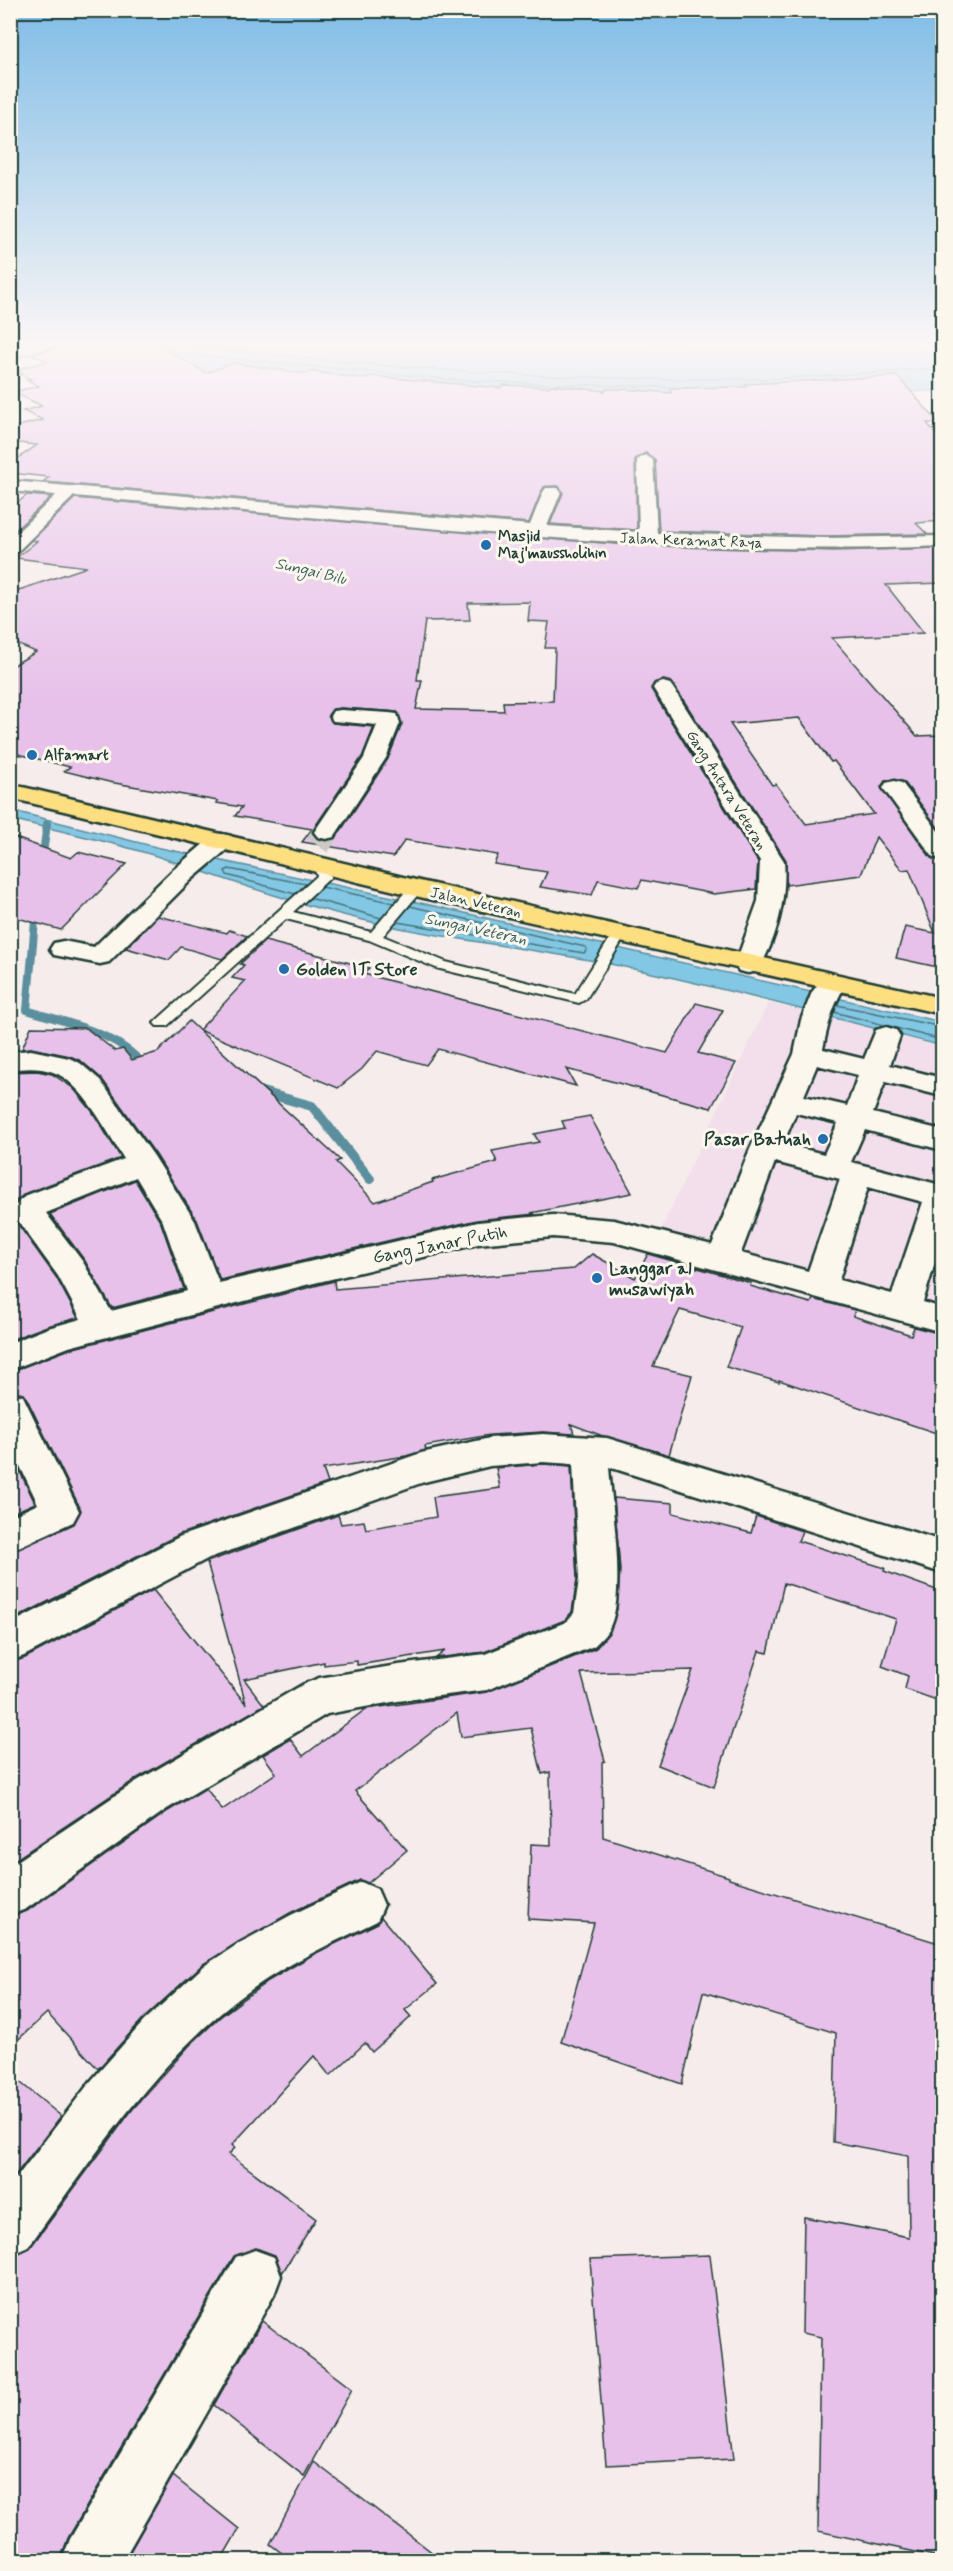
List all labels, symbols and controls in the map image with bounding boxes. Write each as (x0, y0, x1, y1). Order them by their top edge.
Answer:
place label: Masjid Maj'maussholihin (498, 527, 607, 564)
street label: Jalan Keramat Raya (619, 529, 763, 553)
marker: Masjid Maj'maussholihin (479, 538, 493, 552)
water label: Sungai Bilu (273, 553, 350, 592)
street label: Gang Antara Veteran (680, 727, 771, 855)
place label: Alfamart (44, 746, 109, 766)
marker: Alfamart (25, 748, 39, 762)
street label: Jalan Veteran (428, 883, 523, 923)
water label: Sungai Veteran (422, 908, 529, 952)
place label: Golden IT Store (296, 958, 418, 982)
marker: Golden IT Store (277, 962, 291, 976)
place label: Pasar Batuah (704, 1128, 811, 1152)
marker: Pasar Batuah (816, 1132, 830, 1146)
street label: Gang Janar Putih (371, 1220, 510, 1271)
place label: Langgar al musawiyah (609, 1257, 694, 1302)
marker: Langgar al musawiyah (590, 1271, 604, 1285)

